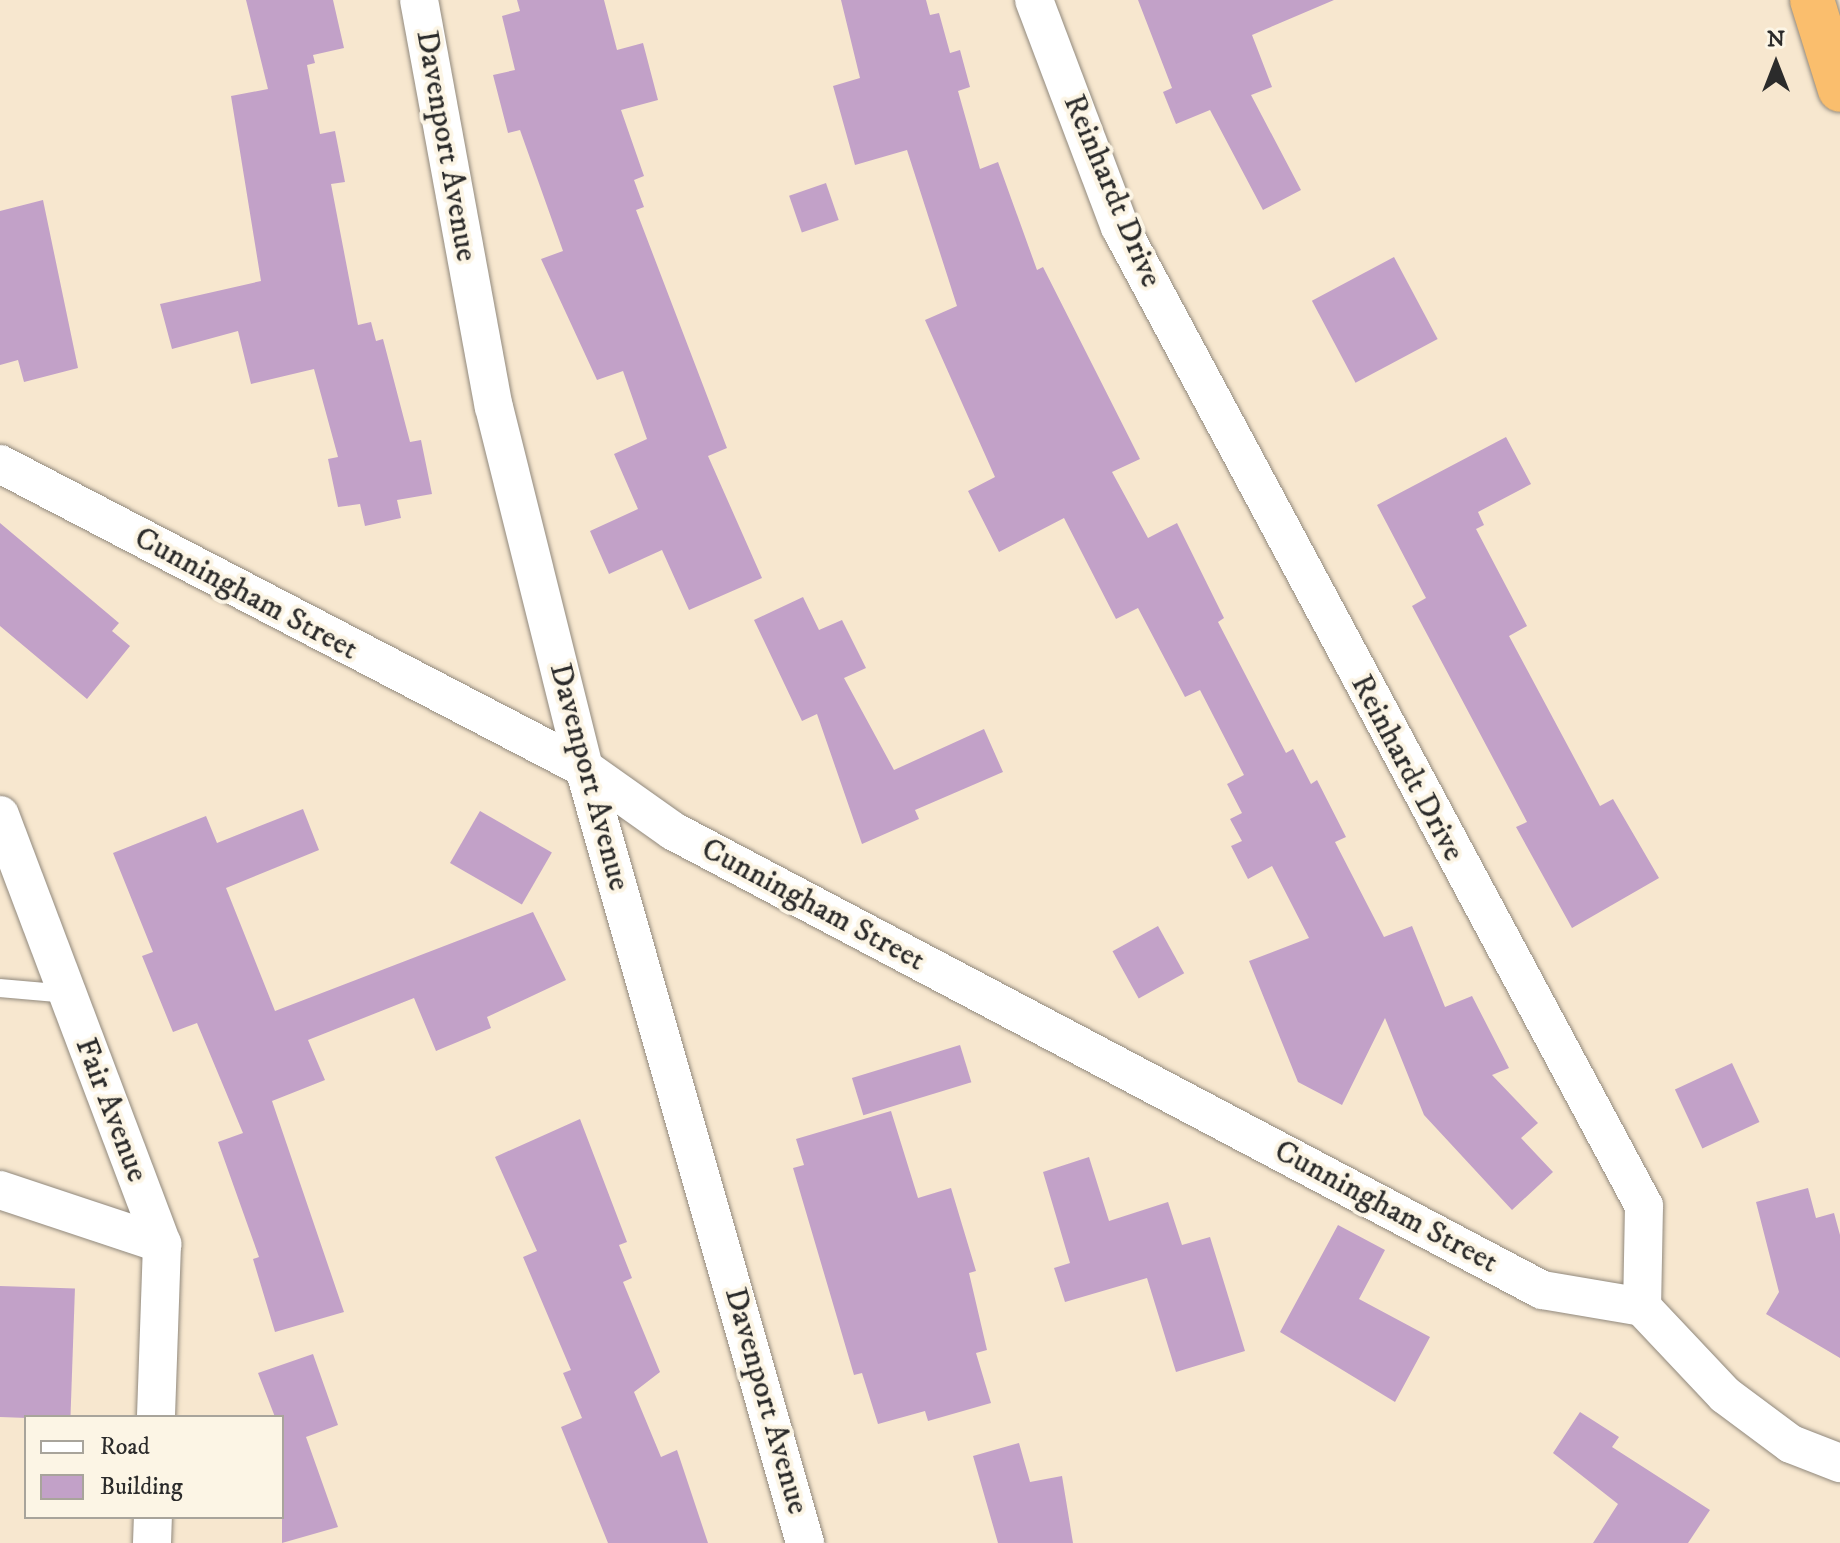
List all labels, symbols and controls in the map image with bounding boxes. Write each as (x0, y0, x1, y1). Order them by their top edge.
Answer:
north arrow (1736, 24, 1816, 104)
text: N (1767, 26, 1785, 53)
street label: Davenport Avenue (407, 27, 485, 265)
street label: Reinhardt Drive (1054, 89, 1170, 293)
street label: Cunningham Street (128, 519, 364, 669)
street label: Davenport Avenue (540, 659, 638, 895)
street label: Reinhardt Drive (1342, 668, 1472, 868)
street label: Cunningham Street (695, 830, 931, 980)
street label: Fair Avenue (66, 1032, 156, 1188)
street label: Cunningham Street (1268, 1132, 1504, 1282)
street label: Davenport Avenue (715, 1283, 817, 1519)
legend (24, 1415, 284, 1519)
text: Road (100, 1432, 150, 1462)
text: Building (100, 1472, 183, 1502)

